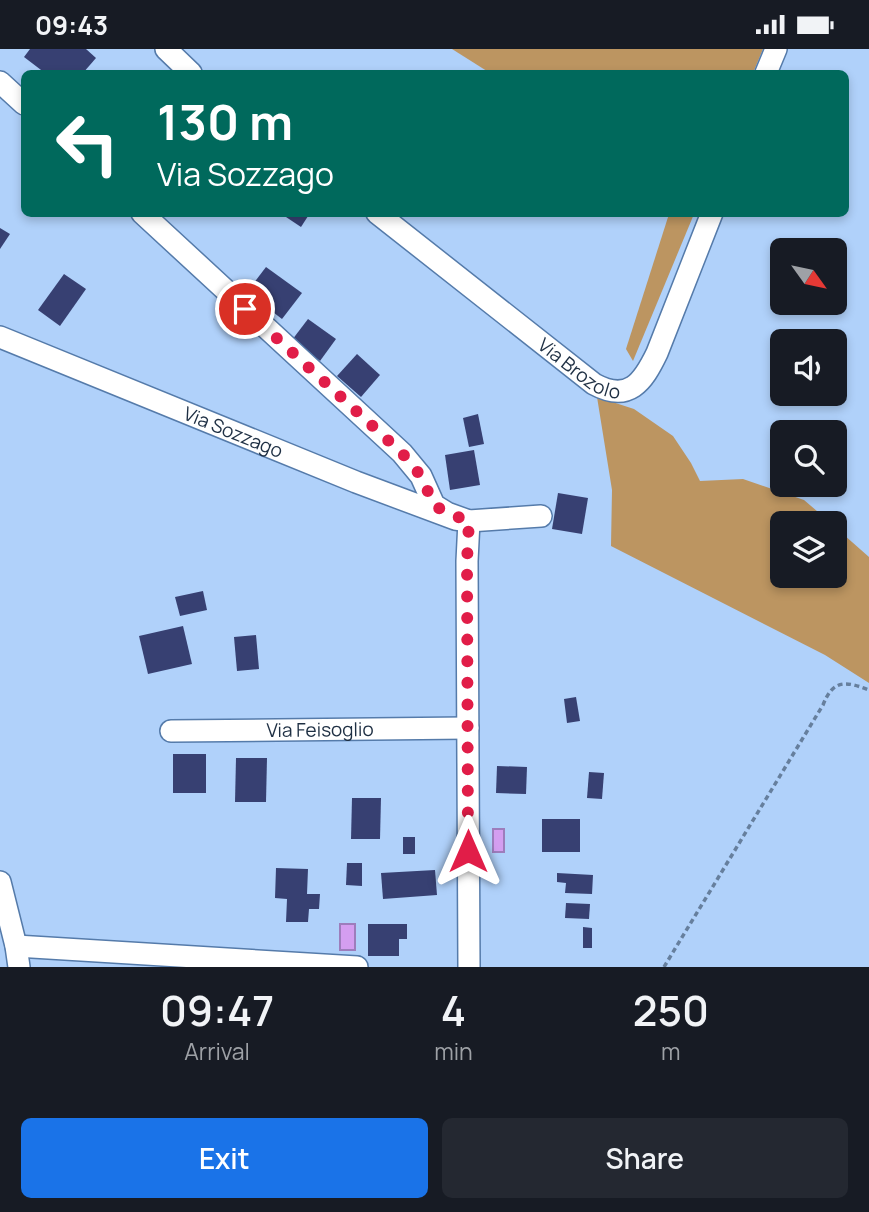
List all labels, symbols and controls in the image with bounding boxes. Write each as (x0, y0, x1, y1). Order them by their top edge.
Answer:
text: 09:43 (35, 7, 108, 43)
text: 130 m (157, 88, 293, 155)
icon: left (42, 98, 133, 189)
text: Via Sozzago (157, 152, 334, 196)
north arrow (770, 238, 847, 315)
map controls (770, 238, 847, 588)
pin (215, 279, 275, 339)
icon: arrive (226, 290, 264, 328)
button: sound (770, 329, 847, 406)
street label: Via Brozolo (533, 332, 621, 405)
street label: Via Sozzago (180, 400, 287, 464)
button: search (770, 420, 847, 497)
button: layers (770, 511, 847, 588)
street label: Via Feisoglio (266, 716, 374, 743)
position arrow (431, 814, 505, 888)
text: 09:47 (160, 981, 274, 1039)
text: 4 (441, 981, 466, 1039)
text: 250 (633, 981, 709, 1039)
text: Arrival (184, 1035, 250, 1067)
text: min (434, 1035, 473, 1067)
text: m (661, 1035, 681, 1067)
button: Exit (21, 1118, 428, 1198)
button: Share (442, 1118, 848, 1198)

